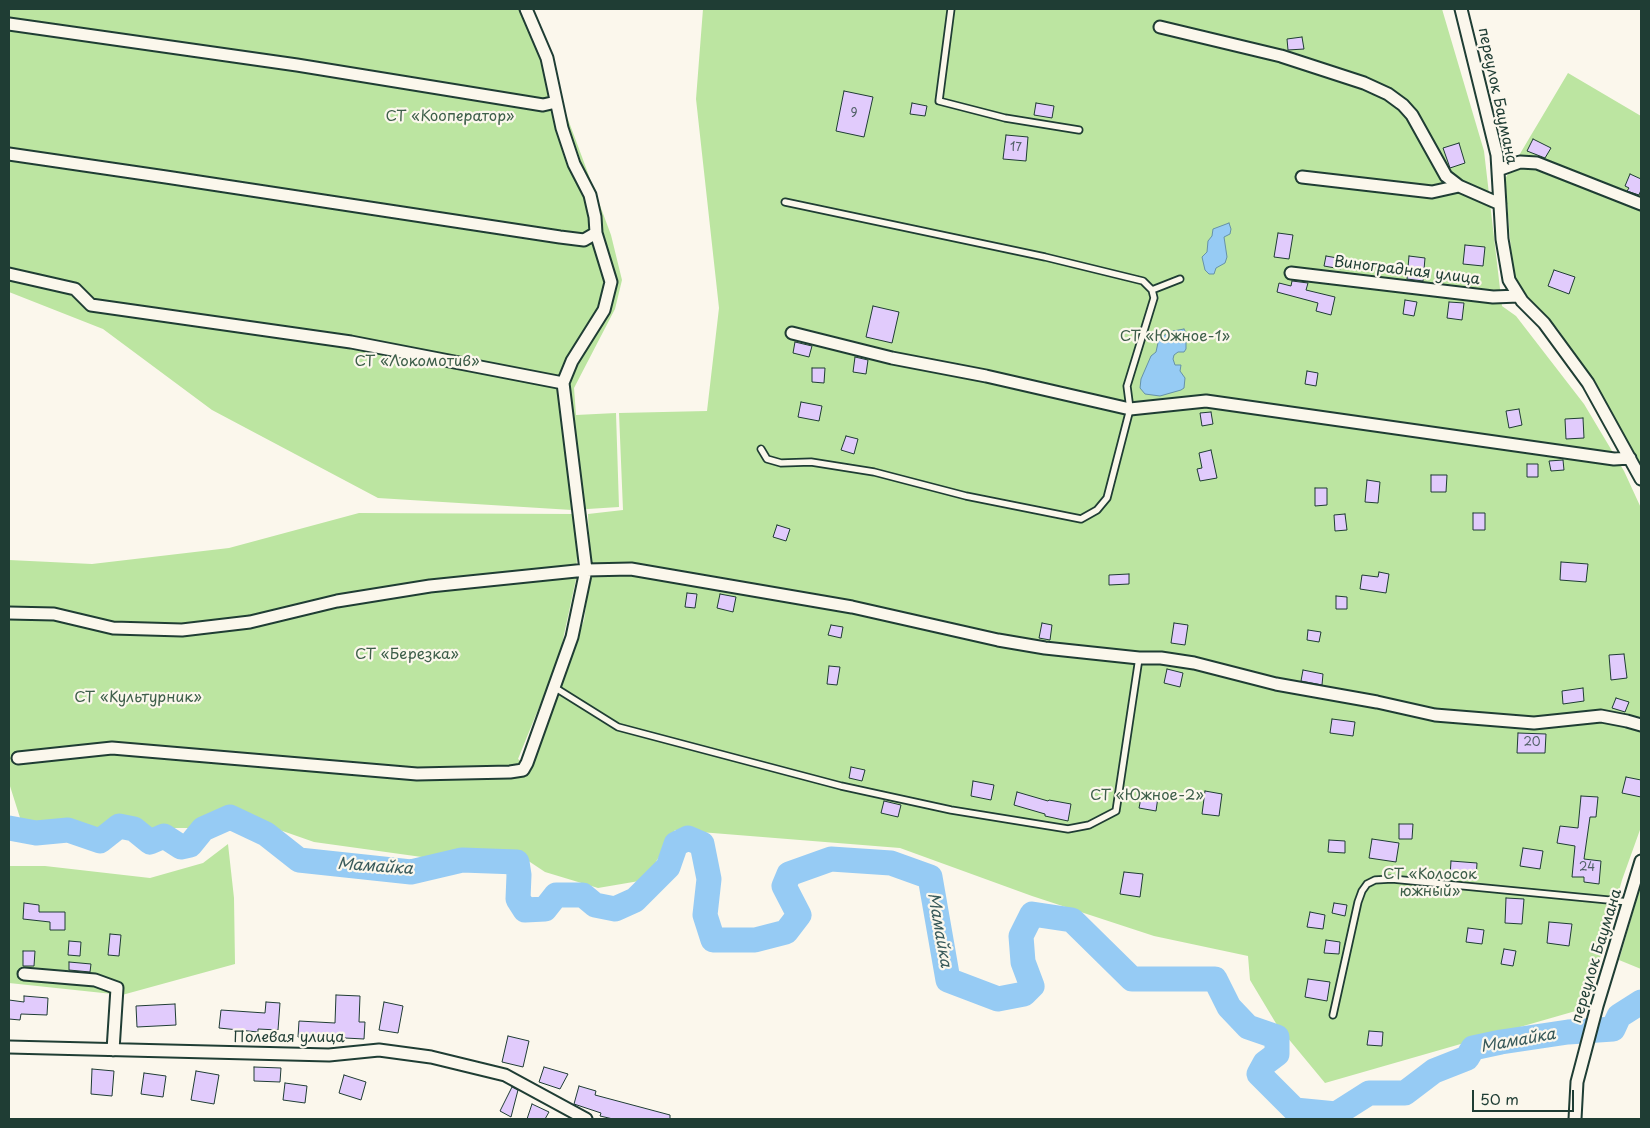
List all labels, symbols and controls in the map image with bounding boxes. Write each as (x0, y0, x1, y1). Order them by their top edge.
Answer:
street label: переулок Баумана (1474, 26, 1520, 166)
house number: 9 (850, 107, 858, 121)
park label: СТ «Кооператор» (386, 108, 514, 126)
house number: 17 (1010, 141, 1022, 155)
street label: Виноградная улица (1333, 253, 1481, 289)
park label: СТ «Южное-1» (1120, 328, 1230, 346)
park label: СТ «Локомотив» (354, 353, 480, 371)
park label: СТ «Березка» (355, 646, 459, 664)
park label: СТ «Культурник» (74, 689, 202, 707)
house number: 20 (1523, 736, 1541, 750)
park label: СТ «Южное-2» (1090, 787, 1204, 805)
water label: Мамайка (337, 855, 413, 879)
house number: 24 (1579, 861, 1595, 875)
park label: СТ «Колосок южный» (1383, 866, 1477, 901)
street label: переулок Баумана (1568, 887, 1626, 1025)
water label: Мамайка (923, 891, 955, 969)
water label: Мамайка (1479, 1025, 1557, 1057)
street label: Полевая улица (233, 1029, 345, 1047)
scale bar (1475, 1080, 1578, 1112)
text: 50 m (1480, 1087, 1519, 1110)

